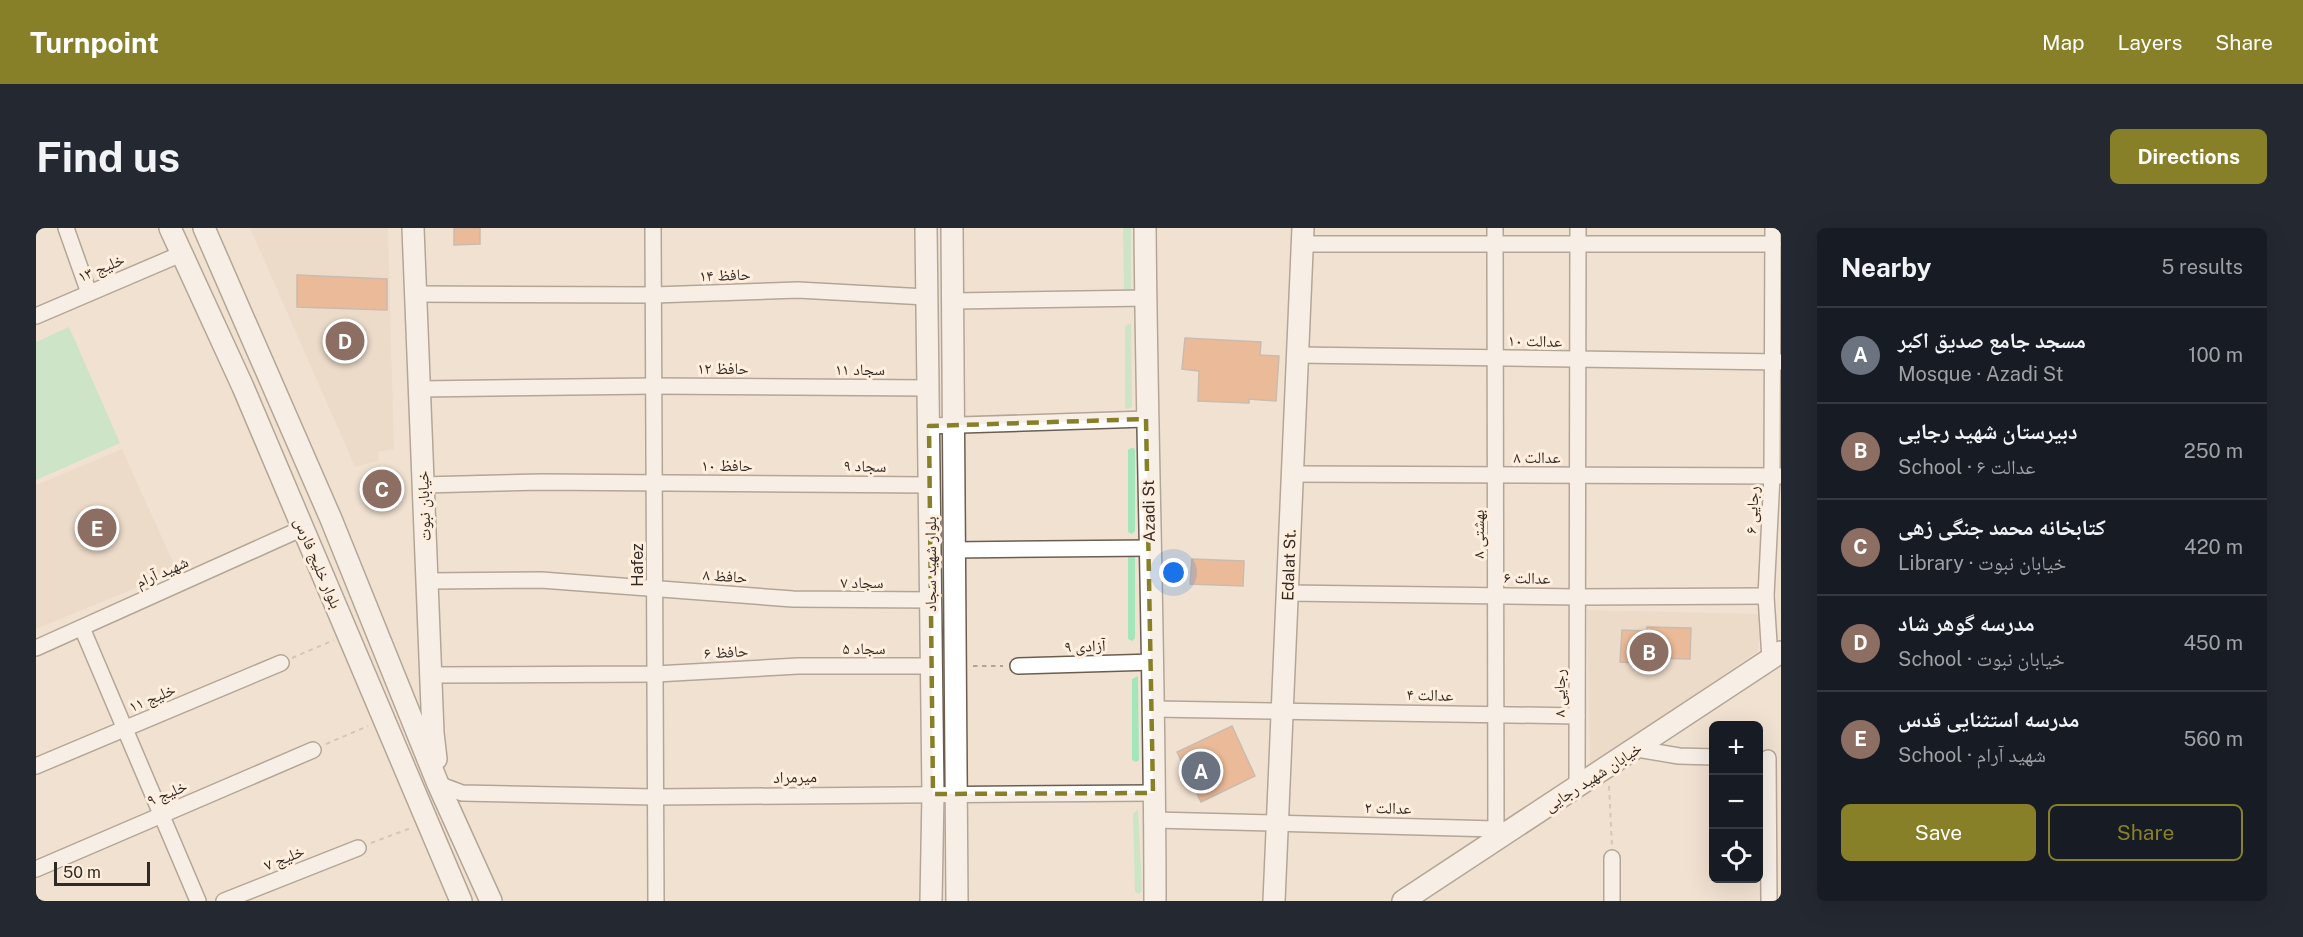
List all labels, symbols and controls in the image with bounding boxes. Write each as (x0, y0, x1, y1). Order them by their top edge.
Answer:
text: Turnpoint (30, 26, 159, 59)
text: Map (2042, 30, 2085, 55)
text: Layers (2118, 30, 2182, 55)
text: Share (2215, 30, 2273, 55)
button: Directions (2110, 129, 2267, 184)
text: Find us (36, 132, 180, 181)
street label: خلیج ۱۳ (75, 250, 128, 287)
text: Nearby (1841, 252, 1931, 283)
text: 5 results (2161, 255, 2243, 279)
street label: حافظ ۱۴ (699, 265, 751, 285)
pin: D (326, 318, 364, 364)
text: مسجد جامع صدیق اکبر (1898, 327, 2086, 353)
street label: عدالت ۱۰ (1508, 331, 1562, 351)
text: A (1853, 343, 1868, 367)
text: 100 m (2188, 343, 2243, 367)
street label: حافظ ۱۲ (697, 359, 749, 378)
street label: سجاد ۱۱ (835, 360, 885, 379)
text: Mosque · Azadi St (1898, 362, 2064, 386)
text: دبیرستان شهید رجایی (1898, 418, 2077, 444)
text: B (1854, 439, 1867, 463)
text: 250 m (2184, 439, 2243, 463)
street label: عدالت ۸ (1513, 448, 1561, 467)
text: School · عدالت ۶ (1898, 455, 2035, 479)
street label: حافظ ۱۰ (701, 456, 753, 475)
street label: سجاد ۹ (843, 456, 887, 476)
pin: C (362, 466, 402, 512)
street label: خیابان نبوت (413, 470, 436, 542)
street label: Azadi St (1139, 480, 1159, 542)
street label: رجایی ۶ (1741, 486, 1764, 535)
pin: E (78, 506, 116, 550)
street label: بهشتی ۸ (1469, 510, 1489, 558)
text: کتابخانه محمد جنگی زهی (1898, 514, 2106, 540)
street label: بلوار خلیج فارس (289, 515, 346, 612)
street label: بلوار شهید سجاد (921, 516, 940, 612)
street label: Edalat St. (1278, 529, 1300, 601)
text: C (1853, 535, 1868, 559)
text: 420 m (2184, 535, 2243, 559)
street label: Hafez (628, 543, 647, 587)
text: Library · خیابان نبوت (1898, 551, 2066, 575)
street label: شهید آرام (133, 552, 192, 593)
your location (1159, 558, 1188, 587)
street label: حافظ ۸ (702, 565, 748, 587)
street label: عدالت ۶ (1503, 568, 1551, 588)
street label: سجاد ۷ (841, 573, 883, 592)
text: مدرسه گوهر شاد (1898, 610, 2035, 636)
pin: B (1630, 630, 1668, 674)
text: D (1853, 631, 1868, 655)
text: 450 m (2183, 631, 2243, 655)
street label: آزادی ۹ (1064, 636, 1107, 657)
street label: سجاد ۵ (843, 639, 885, 658)
street label: حافظ ۶ (703, 641, 749, 663)
text: School · خیابان نبوت (1898, 647, 2065, 671)
street label: رجایی ۸ (1550, 669, 1570, 717)
street label: خلیج ۱۱ (126, 680, 179, 717)
street label: عدالت ۴ (1406, 685, 1454, 705)
text: مدرسه استثنایی قدس (1898, 706, 2079, 732)
map controls (1709, 721, 1763, 883)
button: + (1709, 721, 1763, 775)
text: E (1854, 727, 1867, 751)
text: 560 m (2183, 727, 2243, 751)
street label: خیابان شهید رجایی (1541, 738, 1646, 816)
text: School · شهید آرام (1898, 743, 2046, 767)
pin: A (1182, 748, 1220, 794)
street label: میرمراد (773, 767, 817, 787)
button: − (1709, 775, 1763, 829)
street label: خلیج ۹ (144, 776, 190, 811)
street label: عدالت ۲ (1364, 798, 1412, 818)
button: Save (1841, 804, 2036, 861)
button: Share (2048, 804, 2243, 861)
button: locate (1709, 829, 1763, 883)
street label: خلیج ۷ (261, 841, 307, 876)
scale bar (54, 859, 150, 886)
text: 50 m (63, 863, 101, 882)

